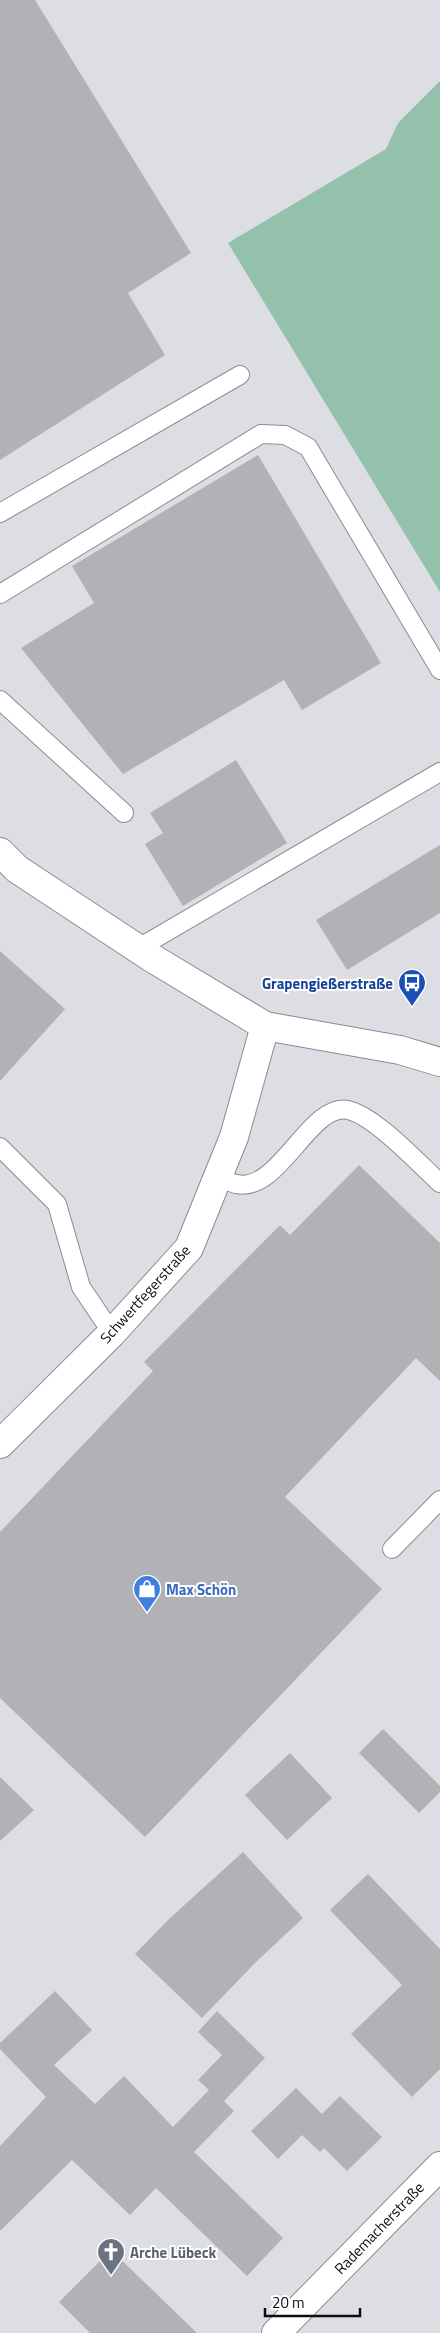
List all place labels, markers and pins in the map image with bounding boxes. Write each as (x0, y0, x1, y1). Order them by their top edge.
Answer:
bus stop icon: Grapengießerstraße (397, 968, 427, 1007)
place label: Grapengießerstraße (262, 972, 393, 995)
shop icon: Max Schön (132, 1574, 162, 1613)
place label: Max Schön (166, 1578, 236, 1601)
church icon: Arche Lübeck (96, 2237, 126, 2276)
place label: Arche Lübeck (130, 2241, 216, 2264)

